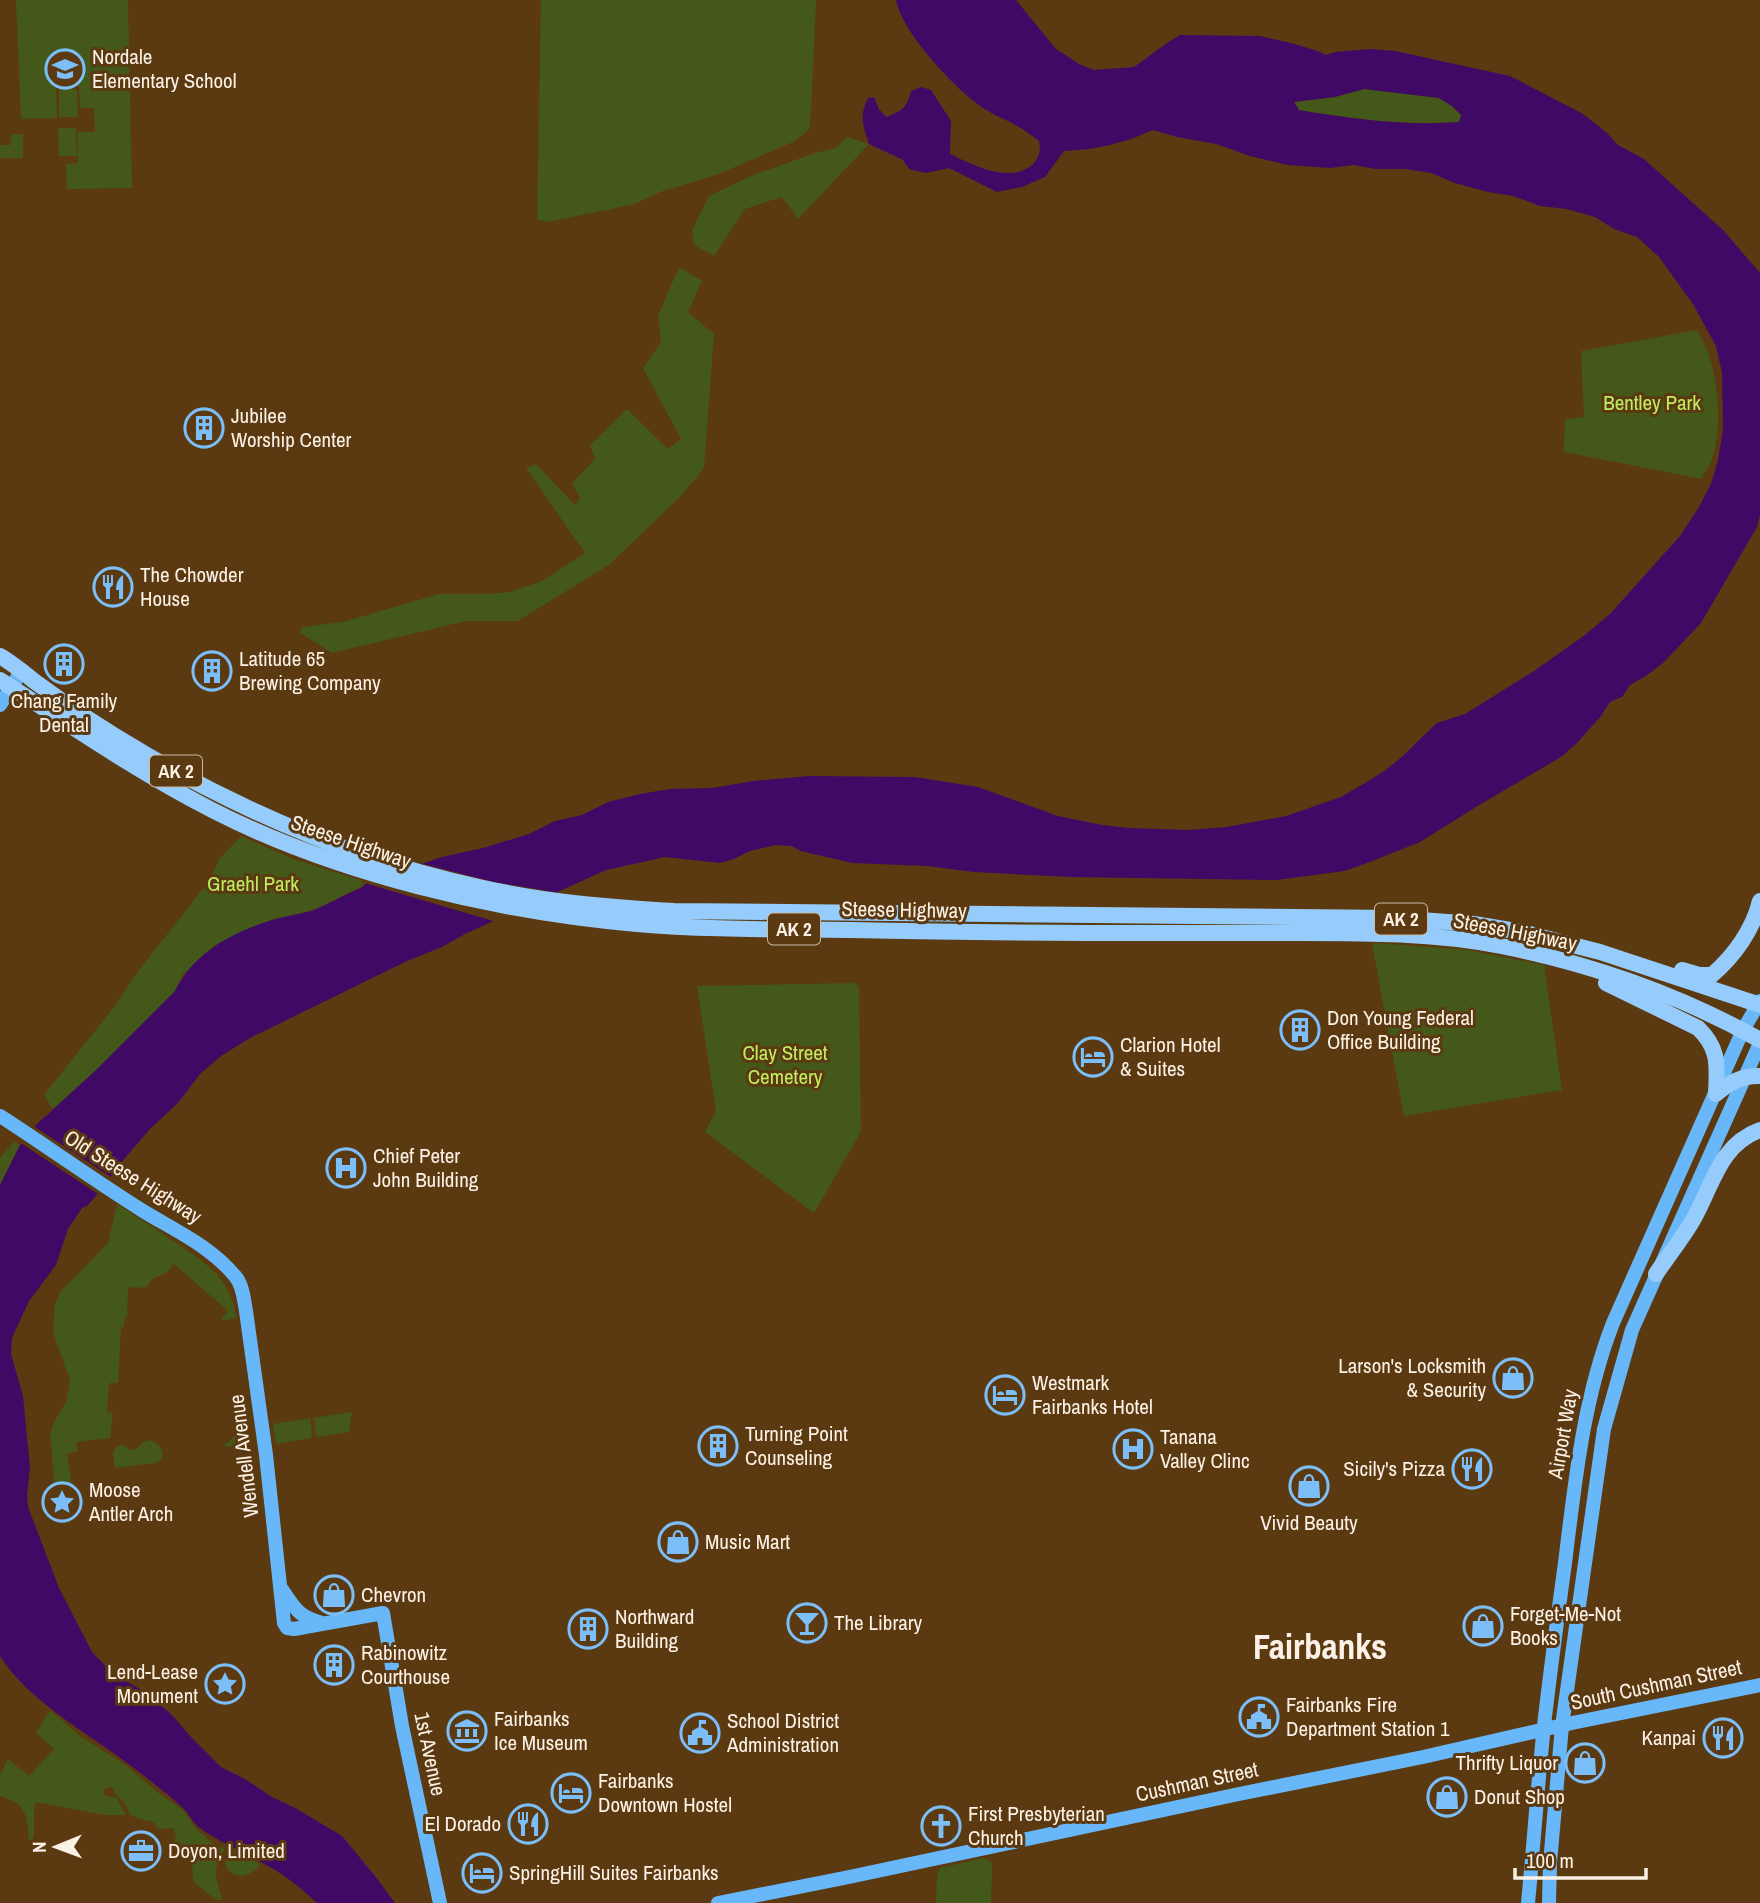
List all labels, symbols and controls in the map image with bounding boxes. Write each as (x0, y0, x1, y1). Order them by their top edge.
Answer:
place label: Nordale Elementary School (92, 42, 237, 95)
school or university icon: Nordale Elementary School (44, 48, 86, 90)
park label: Bentley Park (1603, 388, 1701, 417)
place label: Jubilee Worship Center (231, 401, 352, 454)
building icon: Jubilee Worship Center (183, 407, 225, 449)
place label: The Chowder House (140, 560, 244, 613)
restaurant icon: The Chowder House (92, 566, 134, 608)
building icon: Chang Family Dental (43, 643, 85, 685)
place label: Latitude 65 Brewing Company (239, 644, 381, 697)
building icon: Latitude 65 Brewing Company (191, 650, 233, 692)
place label: Chang Family Dental (11, 686, 118, 739)
road number: AK 2 (150, 756, 202, 786)
street label: Steese Highway (287, 807, 416, 876)
park label: Graehl Park (207, 869, 299, 898)
street label: Steese Highway (841, 894, 967, 925)
road number: AK 2 (1375, 903, 1427, 934)
street label: Steese Highway (1451, 905, 1580, 958)
road number: AK 2 (768, 914, 820, 945)
place label: Don Young Federal Office Building (1327, 1003, 1474, 1056)
building icon: Don Young Federal Office Building (1279, 1009, 1321, 1051)
place label: Clarion Hotel & Suites (1120, 1030, 1221, 1083)
hotel icon: Clarion Hotel & Suites (1072, 1036, 1114, 1078)
park label: Clay Street Cemetery (742, 1038, 828, 1091)
street label: Old Steese Highway (59, 1123, 208, 1231)
place label: Chief Peter John Building (373, 1141, 479, 1194)
hospital icon: Chief Peter John Building (325, 1147, 367, 1189)
place label: Larson's Locksmith & Security (1338, 1351, 1486, 1404)
shop icon: Larson's Locksmith & Security (1492, 1357, 1534, 1399)
place label: Westmark Fairbanks Hotel (1032, 1368, 1153, 1421)
hotel icon: Westmark Fairbanks Hotel (984, 1374, 1026, 1416)
street label: Airport Way (1540, 1387, 1585, 1482)
street label: Wendell Avenue (222, 1393, 265, 1519)
place label: Turning Point Counseling (745, 1419, 848, 1472)
place label: Tanana Valley Clinc (1160, 1422, 1250, 1475)
building icon: Turning Point Counseling (697, 1425, 739, 1467)
hospital icon: Tanana Valley Clinc (1112, 1428, 1154, 1470)
restaurant icon: Sicily's Pizza (1451, 1448, 1493, 1490)
place label: Sicily's Pizza (1343, 1454, 1445, 1483)
shop icon: Vivid Beauty (1288, 1465, 1330, 1507)
place label: Moose Antler Arch (88, 1475, 173, 1528)
place icon: Moose Antler Arch (41, 1481, 83, 1523)
place label: Vivid Beauty (1260, 1508, 1358, 1537)
shop icon: Music Mart (657, 1521, 699, 1563)
place label: Music Mart (705, 1527, 790, 1556)
shop icon: Chevron (313, 1574, 355, 1616)
place label: Chevron (361, 1580, 426, 1609)
place label: Forget-Me-Not Books (1510, 1599, 1621, 1652)
place label: Northward Building (615, 1602, 694, 1655)
bar icon: The Library (786, 1602, 828, 1644)
shop icon: Forget-Me-Not Books (1462, 1605, 1504, 1647)
building icon: Northward Building (567, 1608, 609, 1650)
place label: The Library (834, 1608, 922, 1637)
district label: Fairbanks (1253, 1623, 1387, 1670)
place label: Rabinowitz Courthouse (361, 1638, 450, 1691)
building icon: Rabinowitz Courthouse (313, 1644, 355, 1686)
street label: South Cushman Street (1568, 1652, 1744, 1717)
place label: Lend-Lease Monument (107, 1657, 198, 1710)
place icon: Lend-Lease Monument (204, 1663, 246, 1705)
place label: Fairbanks Fire Department Station 1 (1286, 1690, 1450, 1743)
public building icon: Fairbanks Fire Department Station 1 (1238, 1696, 1280, 1738)
place label: Fairbanks Ice Museum (494, 1704, 588, 1757)
place label: School District Administration (726, 1706, 839, 1759)
street label: 1st Avenue (407, 1709, 454, 1798)
museum icon: Fairbanks Ice Museum (446, 1710, 488, 1752)
public building icon: School District Administration (679, 1712, 721, 1754)
restaurant icon: Kanpai (1702, 1717, 1744, 1759)
place label: Kanpai (1641, 1723, 1696, 1752)
shop icon: Thrifty Liquor (1564, 1742, 1606, 1784)
place label: Thrifty Liquor (1456, 1748, 1558, 1777)
street label: Cushman Street (1133, 1754, 1261, 1809)
place label: Fairbanks Downtown Hostel (598, 1766, 732, 1819)
hotel icon: Fairbanks Downtown Hostel (550, 1772, 592, 1814)
shop icon: Donut Shop (1426, 1776, 1468, 1818)
place label: Donut Shop (1474, 1782, 1565, 1811)
place label: First Presbyterian Church (968, 1799, 1105, 1852)
restaurant icon: El Dorado (507, 1803, 549, 1845)
church icon: First Presbyterian Church (920, 1805, 962, 1847)
place label: El Dorado (424, 1809, 501, 1838)
north arrow (21, 1812, 91, 1882)
office icon: Doyon, Limited (120, 1830, 162, 1872)
place label: Doyon, Limited (168, 1836, 285, 1865)
scale bar (1515, 1836, 1646, 1880)
text: N (26, 1841, 52, 1853)
text: 100 m (1526, 1846, 1574, 1875)
hotel icon: SpringHill Suites Fairbanks (461, 1852, 503, 1894)
place label: SpringHill Suites Fairbanks (509, 1858, 719, 1887)

